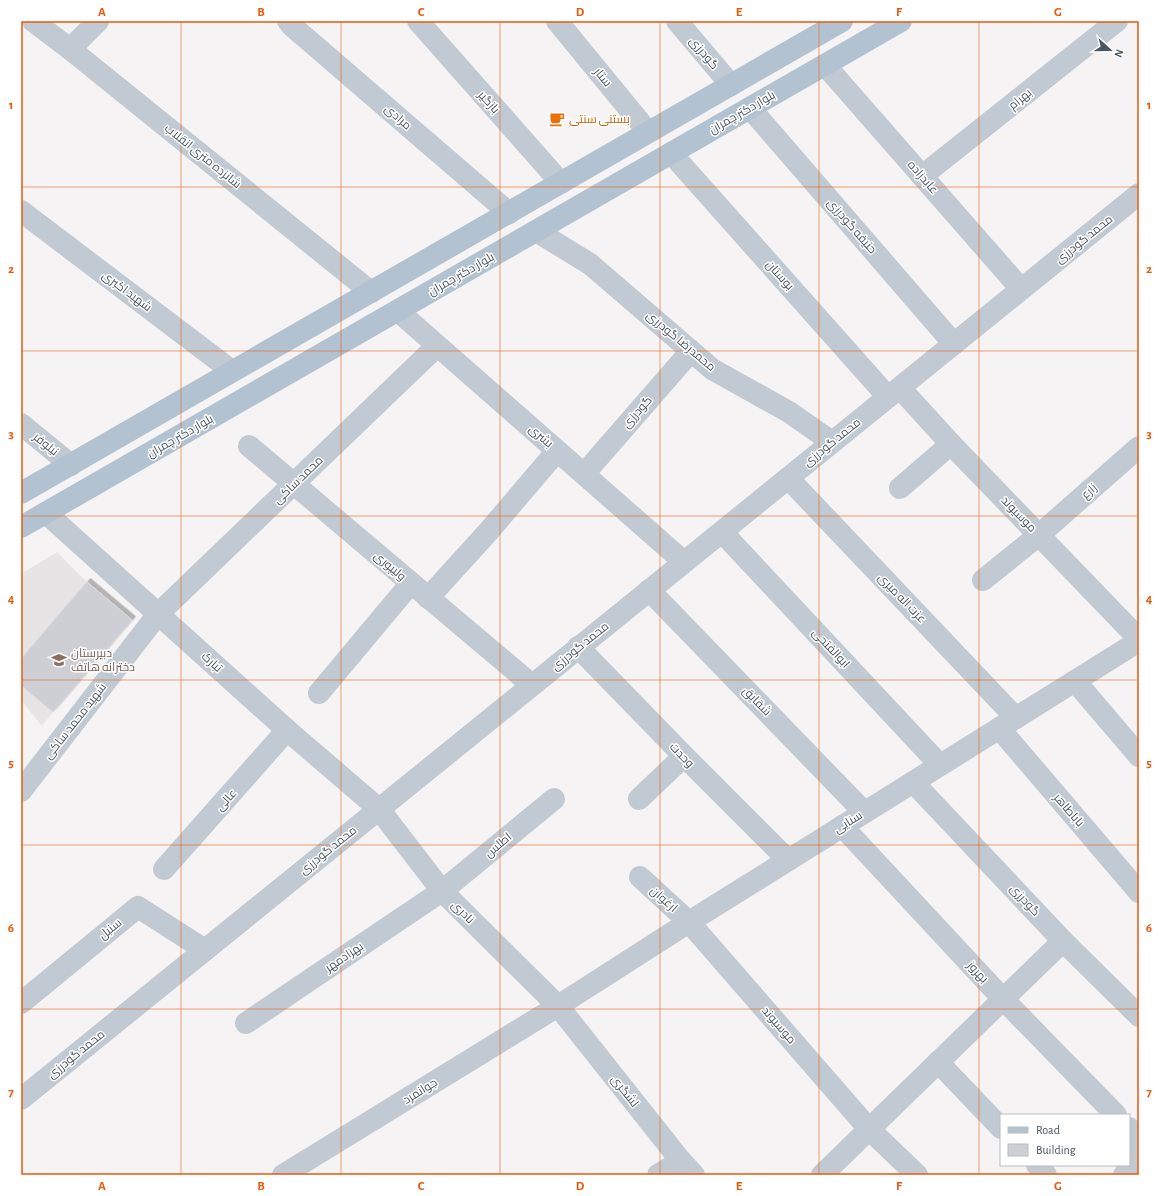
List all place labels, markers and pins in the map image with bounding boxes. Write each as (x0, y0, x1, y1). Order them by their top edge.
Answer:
cafe icon: بستنی سنتی (548, 110, 566, 128)
place label: بستنی سنتی (569, 113, 630, 126)
place label: دبیرستان دخترانه هاتف (71, 647, 135, 674)
school or university icon: دبیرستان دخترانه هاتف (50, 651, 68, 669)

